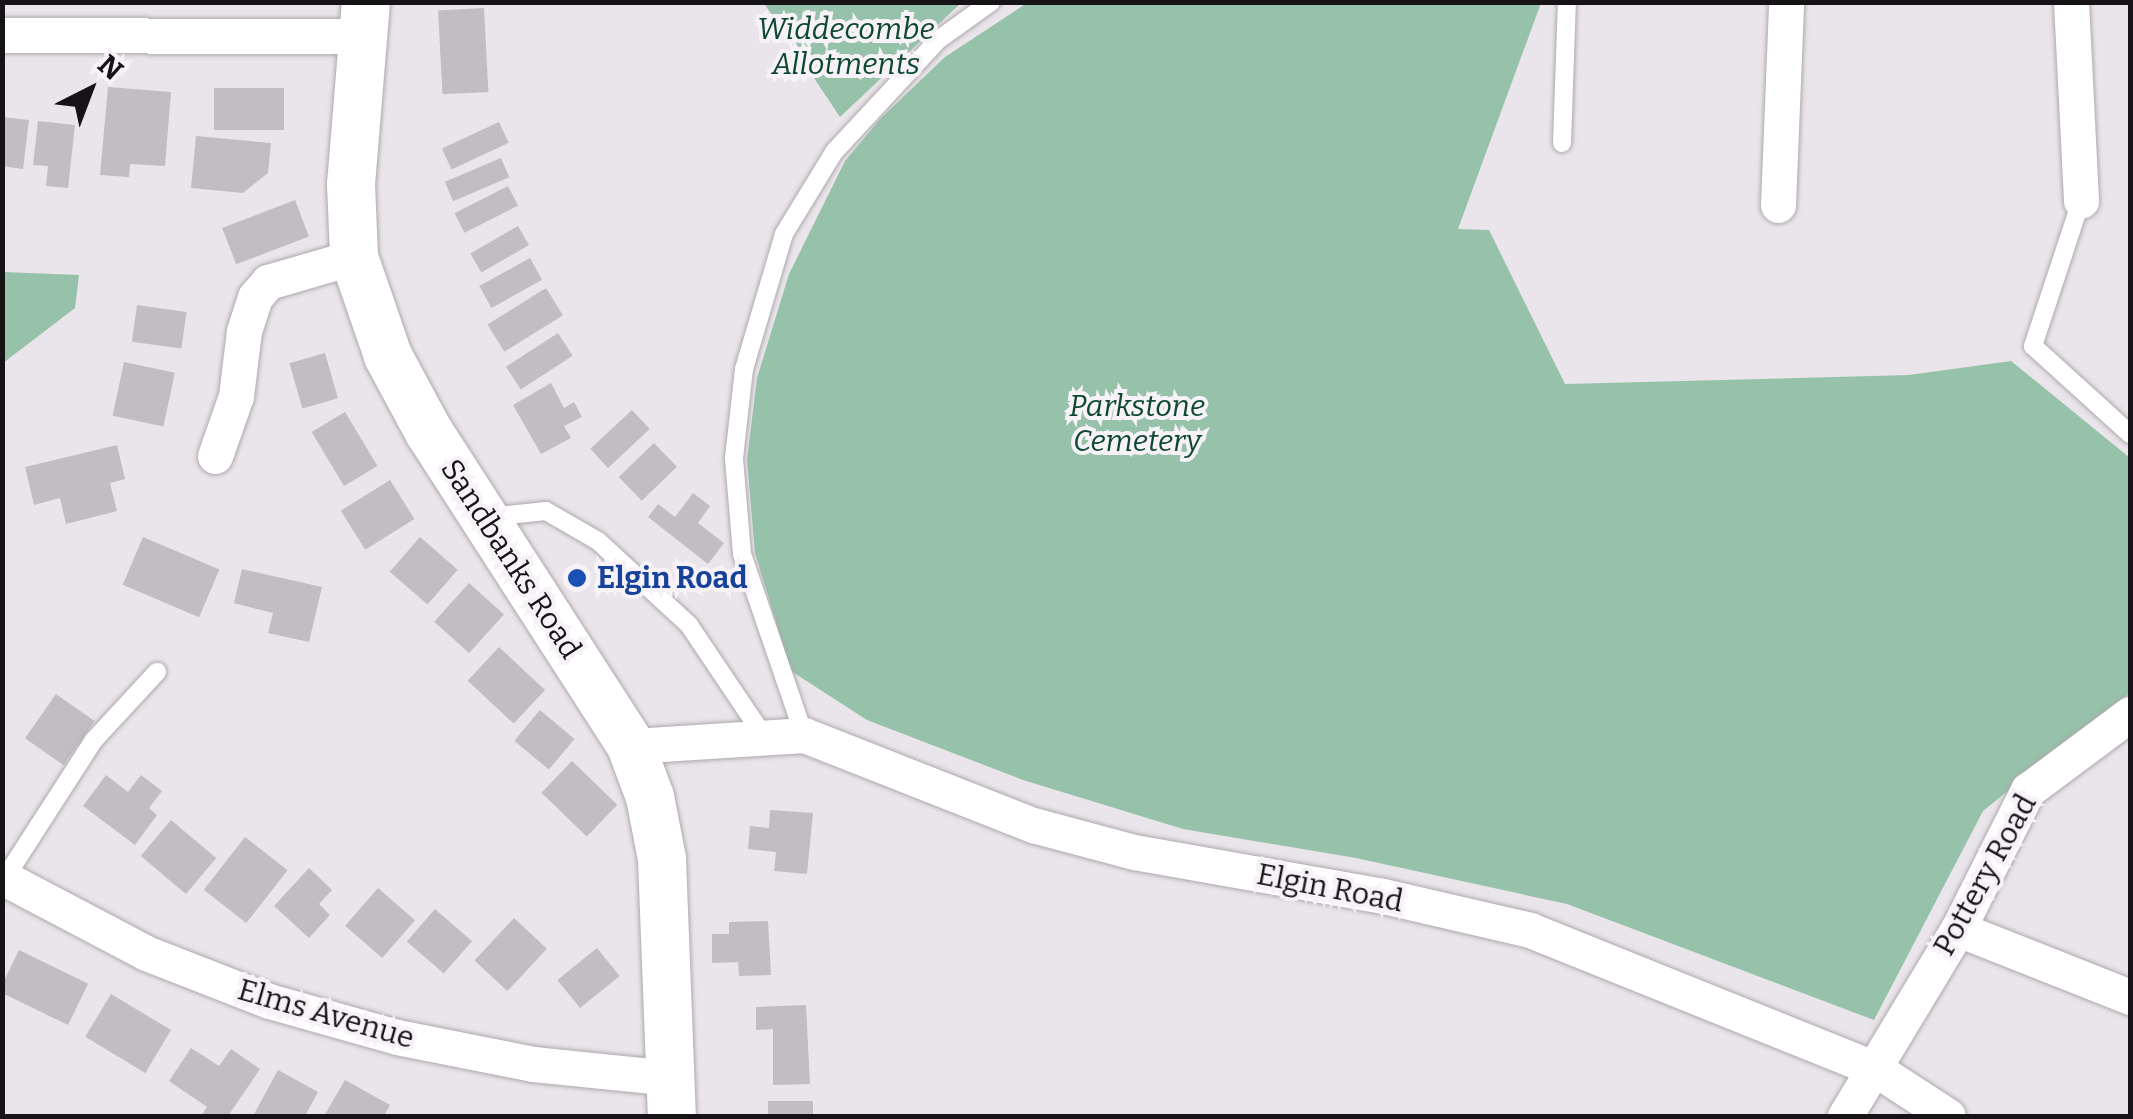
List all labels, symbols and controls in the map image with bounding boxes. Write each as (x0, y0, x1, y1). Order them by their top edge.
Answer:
park label: Widdecombe Allotments (757, 11, 935, 82)
north arrow (40, 40, 140, 140)
text: N (91, 48, 129, 87)
park label: Parkstone Cemetery (1069, 388, 1205, 458)
street label: Sandbanks Road (433, 453, 589, 665)
place label: Elgin Road (597, 560, 748, 596)
marker: Elgin Road (566, 567, 588, 589)
street label: Pottery Road (1926, 788, 2044, 962)
street label: Elgin Road (1254, 856, 1406, 920)
street label: Elms Avenue (234, 972, 418, 1056)

